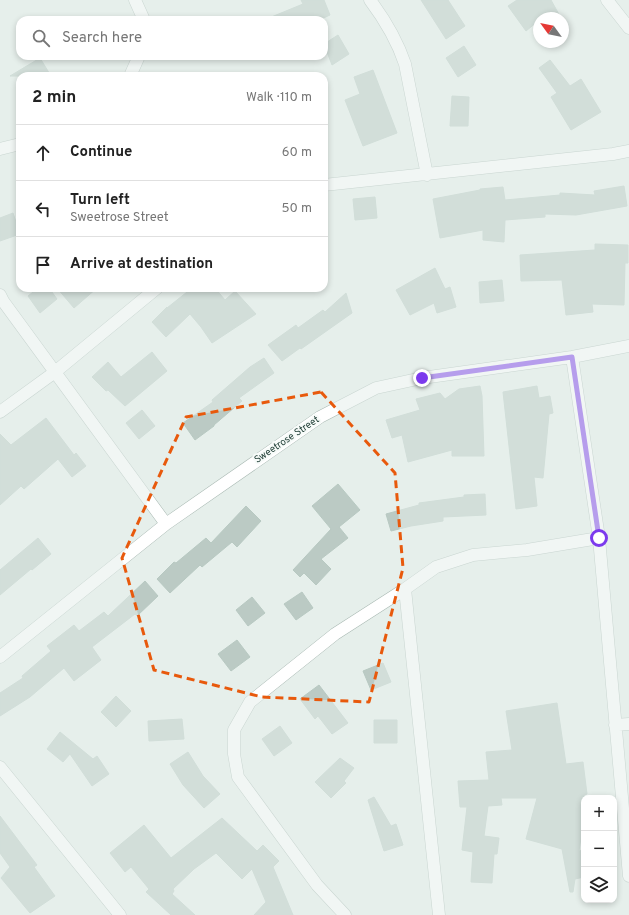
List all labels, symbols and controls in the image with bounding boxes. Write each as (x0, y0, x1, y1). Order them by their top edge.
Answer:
north arrow (533, 12, 569, 48)
search box (16, 16, 328, 60)
icon: search (30, 27, 52, 49)
text: Search here (62, 29, 142, 48)
text: 2 min (32, 87, 76, 109)
text: Walk · 110 m (246, 90, 312, 106)
icon: ahead (32, 142, 54, 164)
text: Continue (70, 143, 132, 162)
text: 60 m (282, 145, 312, 161)
text: Turn left (70, 191, 130, 210)
icon: left (32, 198, 54, 220)
text: 50 m (282, 201, 312, 217)
text: Sweetrose Street (70, 210, 169, 226)
icon: arrive (32, 254, 54, 276)
text: Arrive at destination (70, 255, 213, 274)
route end (413, 369, 431, 387)
street label: Sweetrose Street (252, 413, 322, 467)
route start (590, 529, 608, 547)
map controls (581, 795, 617, 903)
button: + (581, 795, 617, 831)
button: − (581, 831, 617, 867)
button: layers (581, 867, 617, 903)

